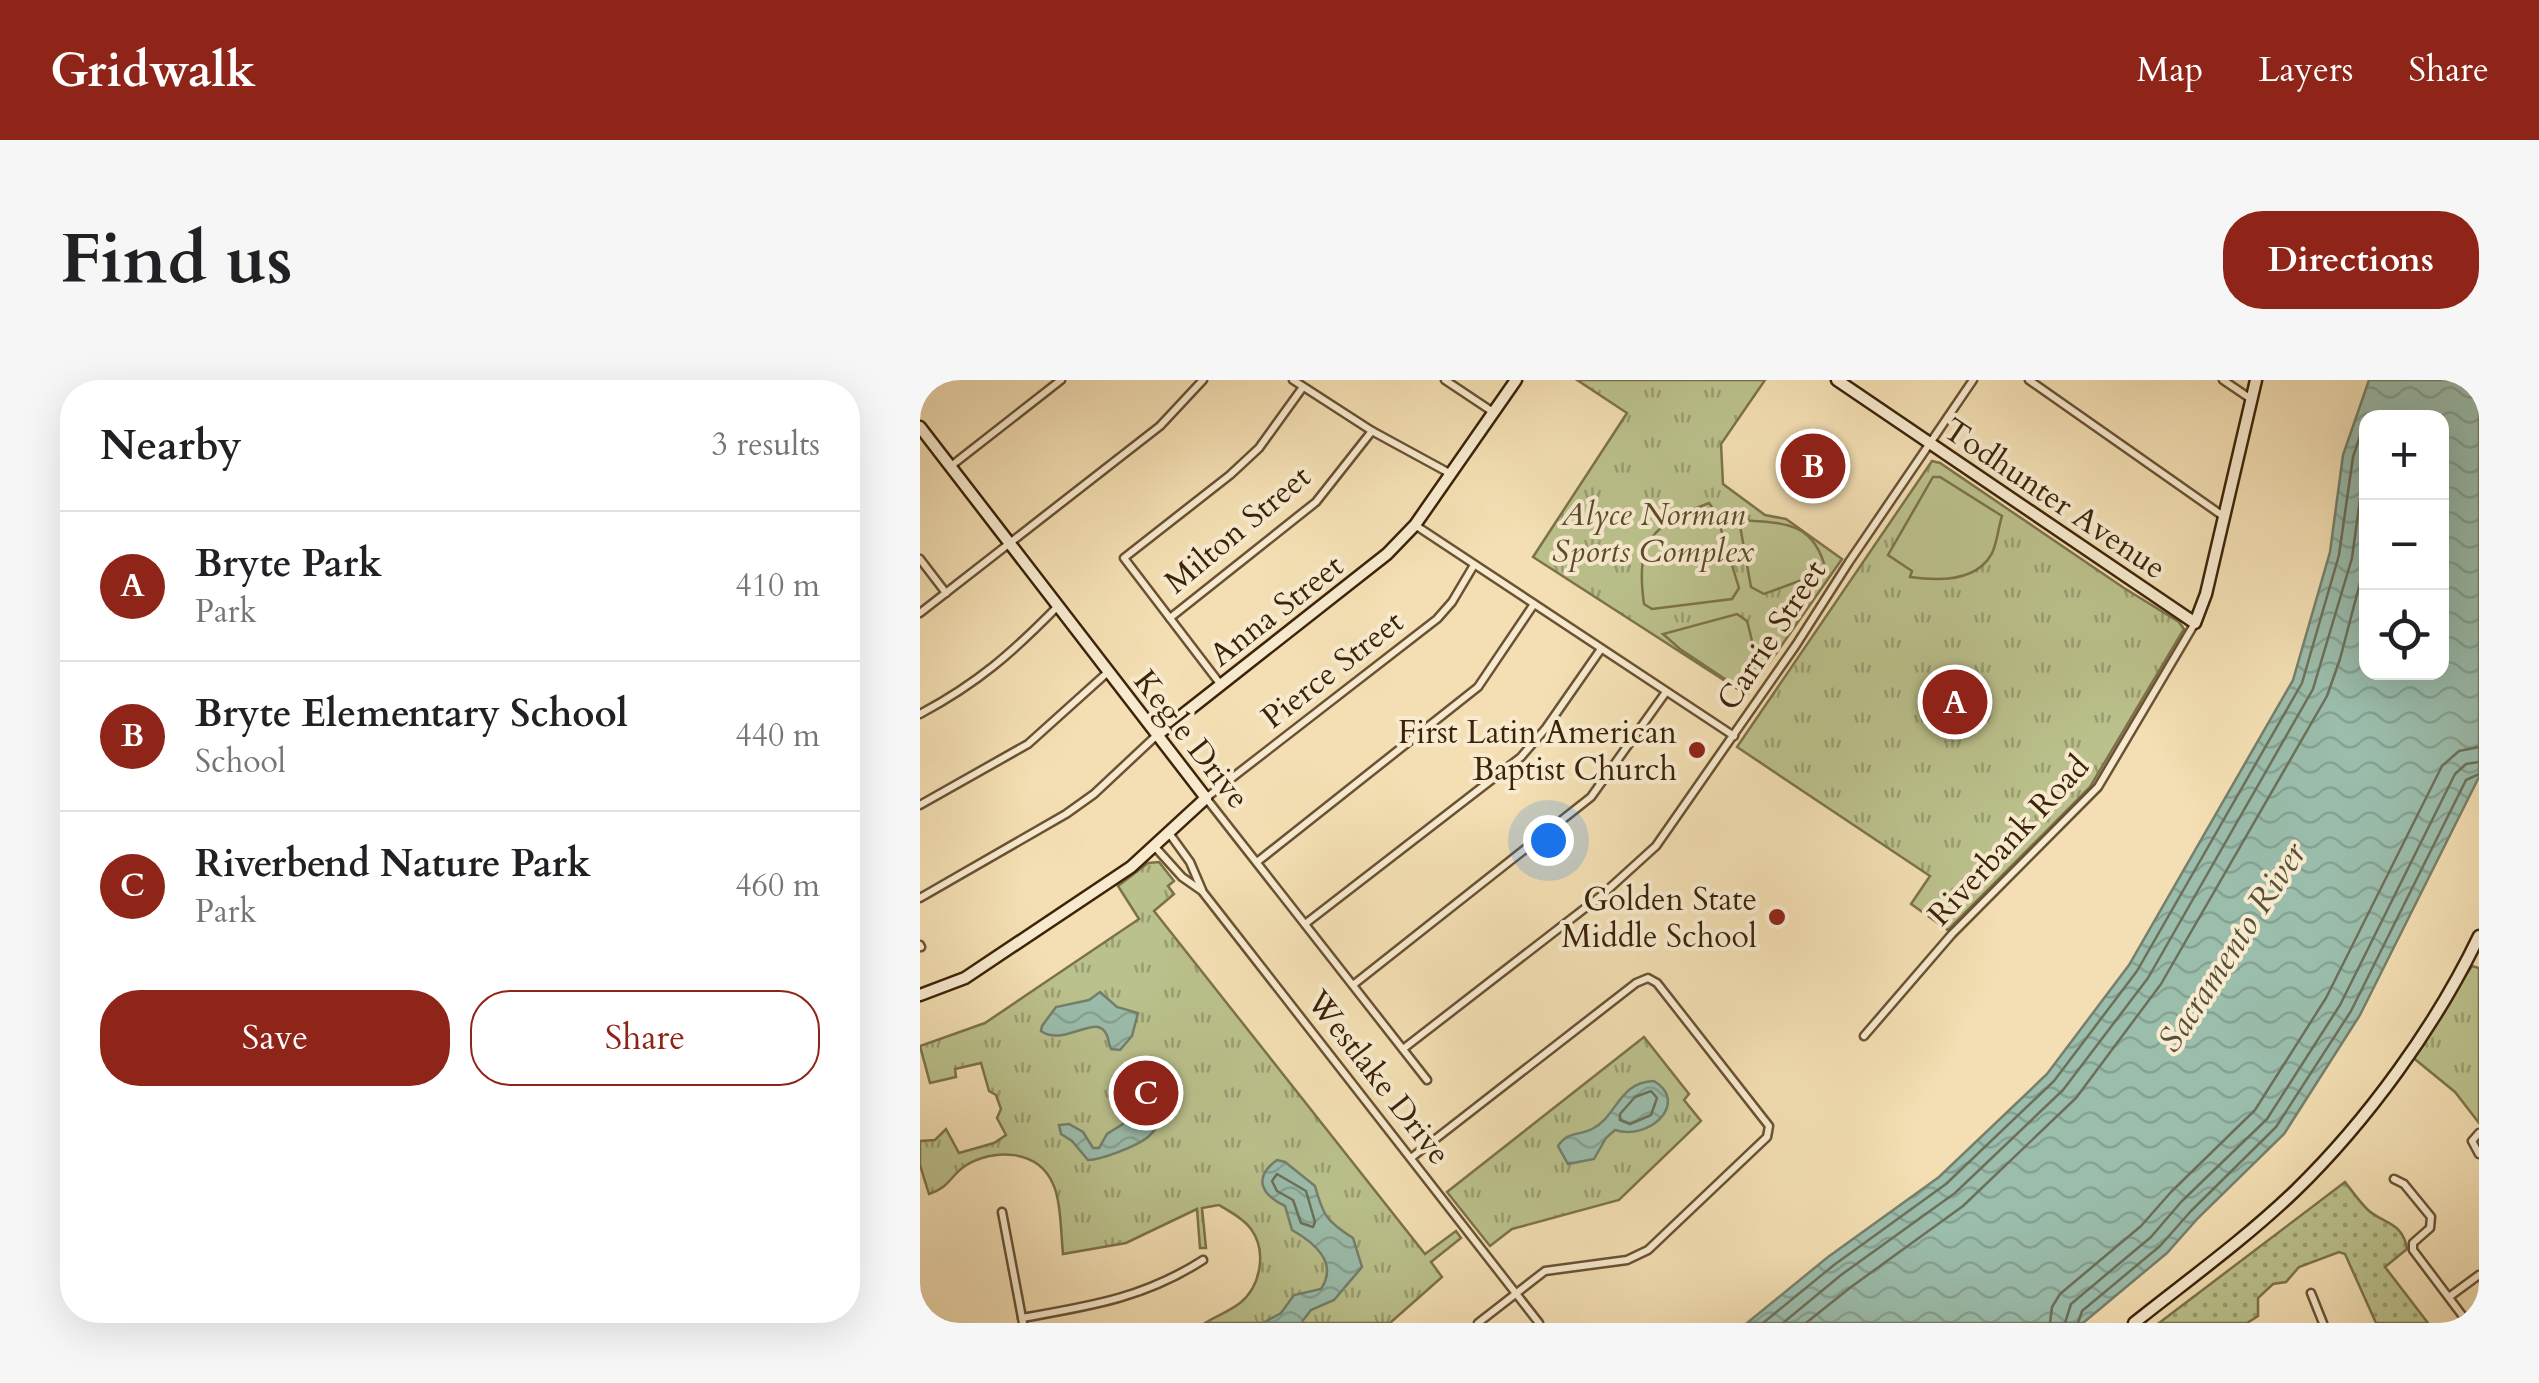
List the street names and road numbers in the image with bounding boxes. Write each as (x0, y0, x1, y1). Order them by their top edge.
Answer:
street label: Todhunter Avenue (1934, 408, 2174, 590)
street label: Milton Street (1155, 456, 1320, 604)
street label: Anna Street (1201, 545, 1353, 677)
street label: Carrie Street (1707, 552, 1837, 719)
street label: Pierce Street (1253, 600, 1413, 739)
street label: Kegle Drive (1123, 661, 1259, 818)
street label: Riverbank Road (1918, 746, 2099, 936)
street label: Westlake Drive (1296, 980, 1460, 1174)

